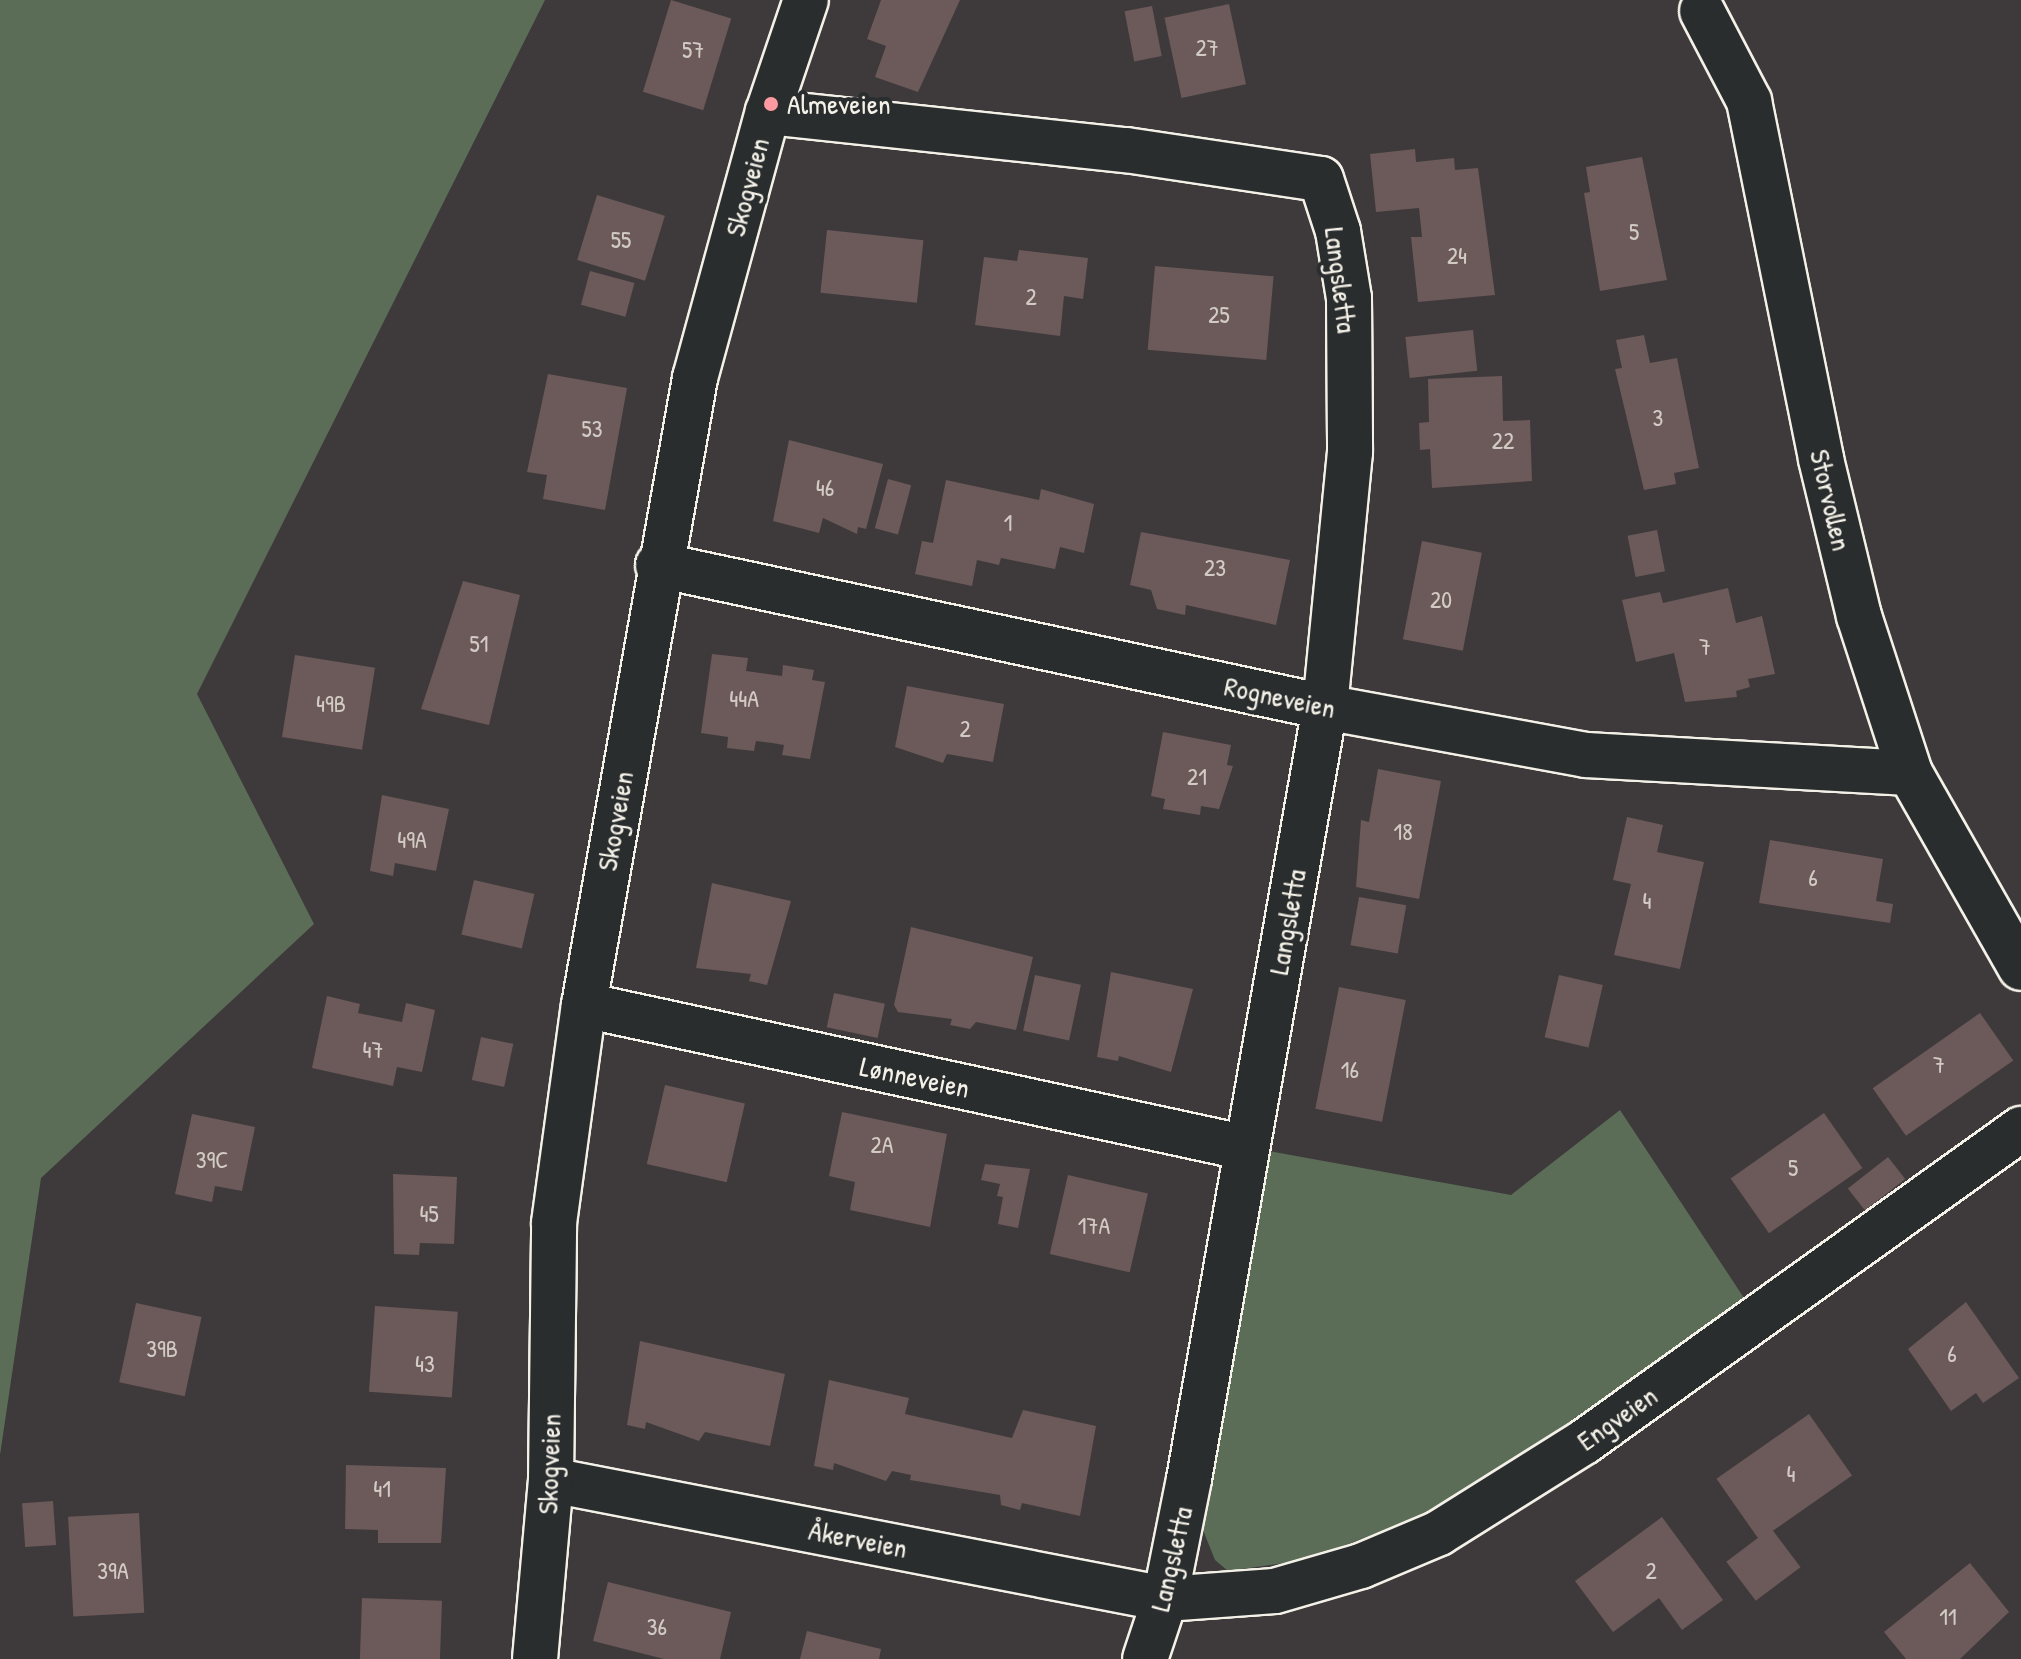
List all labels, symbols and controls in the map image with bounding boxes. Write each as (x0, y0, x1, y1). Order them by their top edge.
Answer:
house number: 27 (1195, 34, 1219, 62)
house number: 57 (682, 36, 704, 64)
place label: Almeveien (787, 87, 891, 121)
marker: Almeveien (762, 95, 780, 113)
street label: Skogveien (718, 134, 776, 240)
house number: 5 (1629, 218, 1639, 246)
street label: Langsletta (1318, 225, 1364, 335)
house number: 55 (611, 226, 631, 254)
house number: 24 (1447, 242, 1467, 270)
house number: 2 (1025, 283, 1037, 311)
house number: 25 (1208, 301, 1230, 329)
house number: 3 (1653, 404, 1663, 432)
house number: 53 (582, 415, 602, 443)
house number: 22 (1492, 427, 1514, 455)
street label: Storvollen (1803, 446, 1859, 554)
house number: 46 (816, 474, 834, 502)
house number: 1 (1004, 509, 1012, 537)
house number: 23 (1204, 554, 1226, 582)
house number: 20 (1430, 586, 1452, 614)
house number: 51 (470, 630, 488, 658)
house number: 7 (1699, 633, 1711, 661)
street label: Rogneveien (1221, 669, 1339, 725)
house number: 44A (729, 685, 759, 713)
house number: 49B (316, 690, 346, 718)
house number: 2 (959, 715, 971, 743)
house number: 21 (1187, 763, 1207, 791)
street label: Skogveien (590, 769, 640, 873)
house number: 18 (1393, 818, 1413, 846)
house number: 49A (397, 826, 427, 854)
house number: 6 (1808, 864, 1818, 892)
street label: Langsletta (1261, 867, 1313, 977)
house number: 4 (1643, 887, 1651, 915)
house number: 47 (363, 1036, 383, 1064)
street label: Lønneveien (857, 1049, 973, 1105)
house number: 7 (1933, 1051, 1945, 1079)
house number: 16 (1341, 1056, 1359, 1084)
house number: 2A (871, 1131, 893, 1159)
house number: 39C (196, 1146, 228, 1174)
house number: 5 (1788, 1154, 1798, 1182)
house number: 45 (419, 1200, 439, 1228)
house number: 17A (1078, 1212, 1110, 1240)
house number: 39B (146, 1335, 178, 1363)
house number: 6 (1947, 1340, 1957, 1368)
house number: 43 (415, 1350, 435, 1378)
street label: Engveien (1571, 1378, 1663, 1458)
street label: Skogveien (530, 1413, 568, 1515)
house number: 4 (1787, 1460, 1795, 1488)
house number: 41 (373, 1475, 391, 1503)
street label: Langsletta (1143, 1504, 1199, 1614)
street label: Åkerveien (806, 1513, 910, 1565)
house number: 39A (97, 1557, 129, 1585)
house number: 2 (1645, 1557, 1657, 1585)
house number: 11 (1939, 1603, 1957, 1631)
house number: 36 (647, 1613, 667, 1641)

